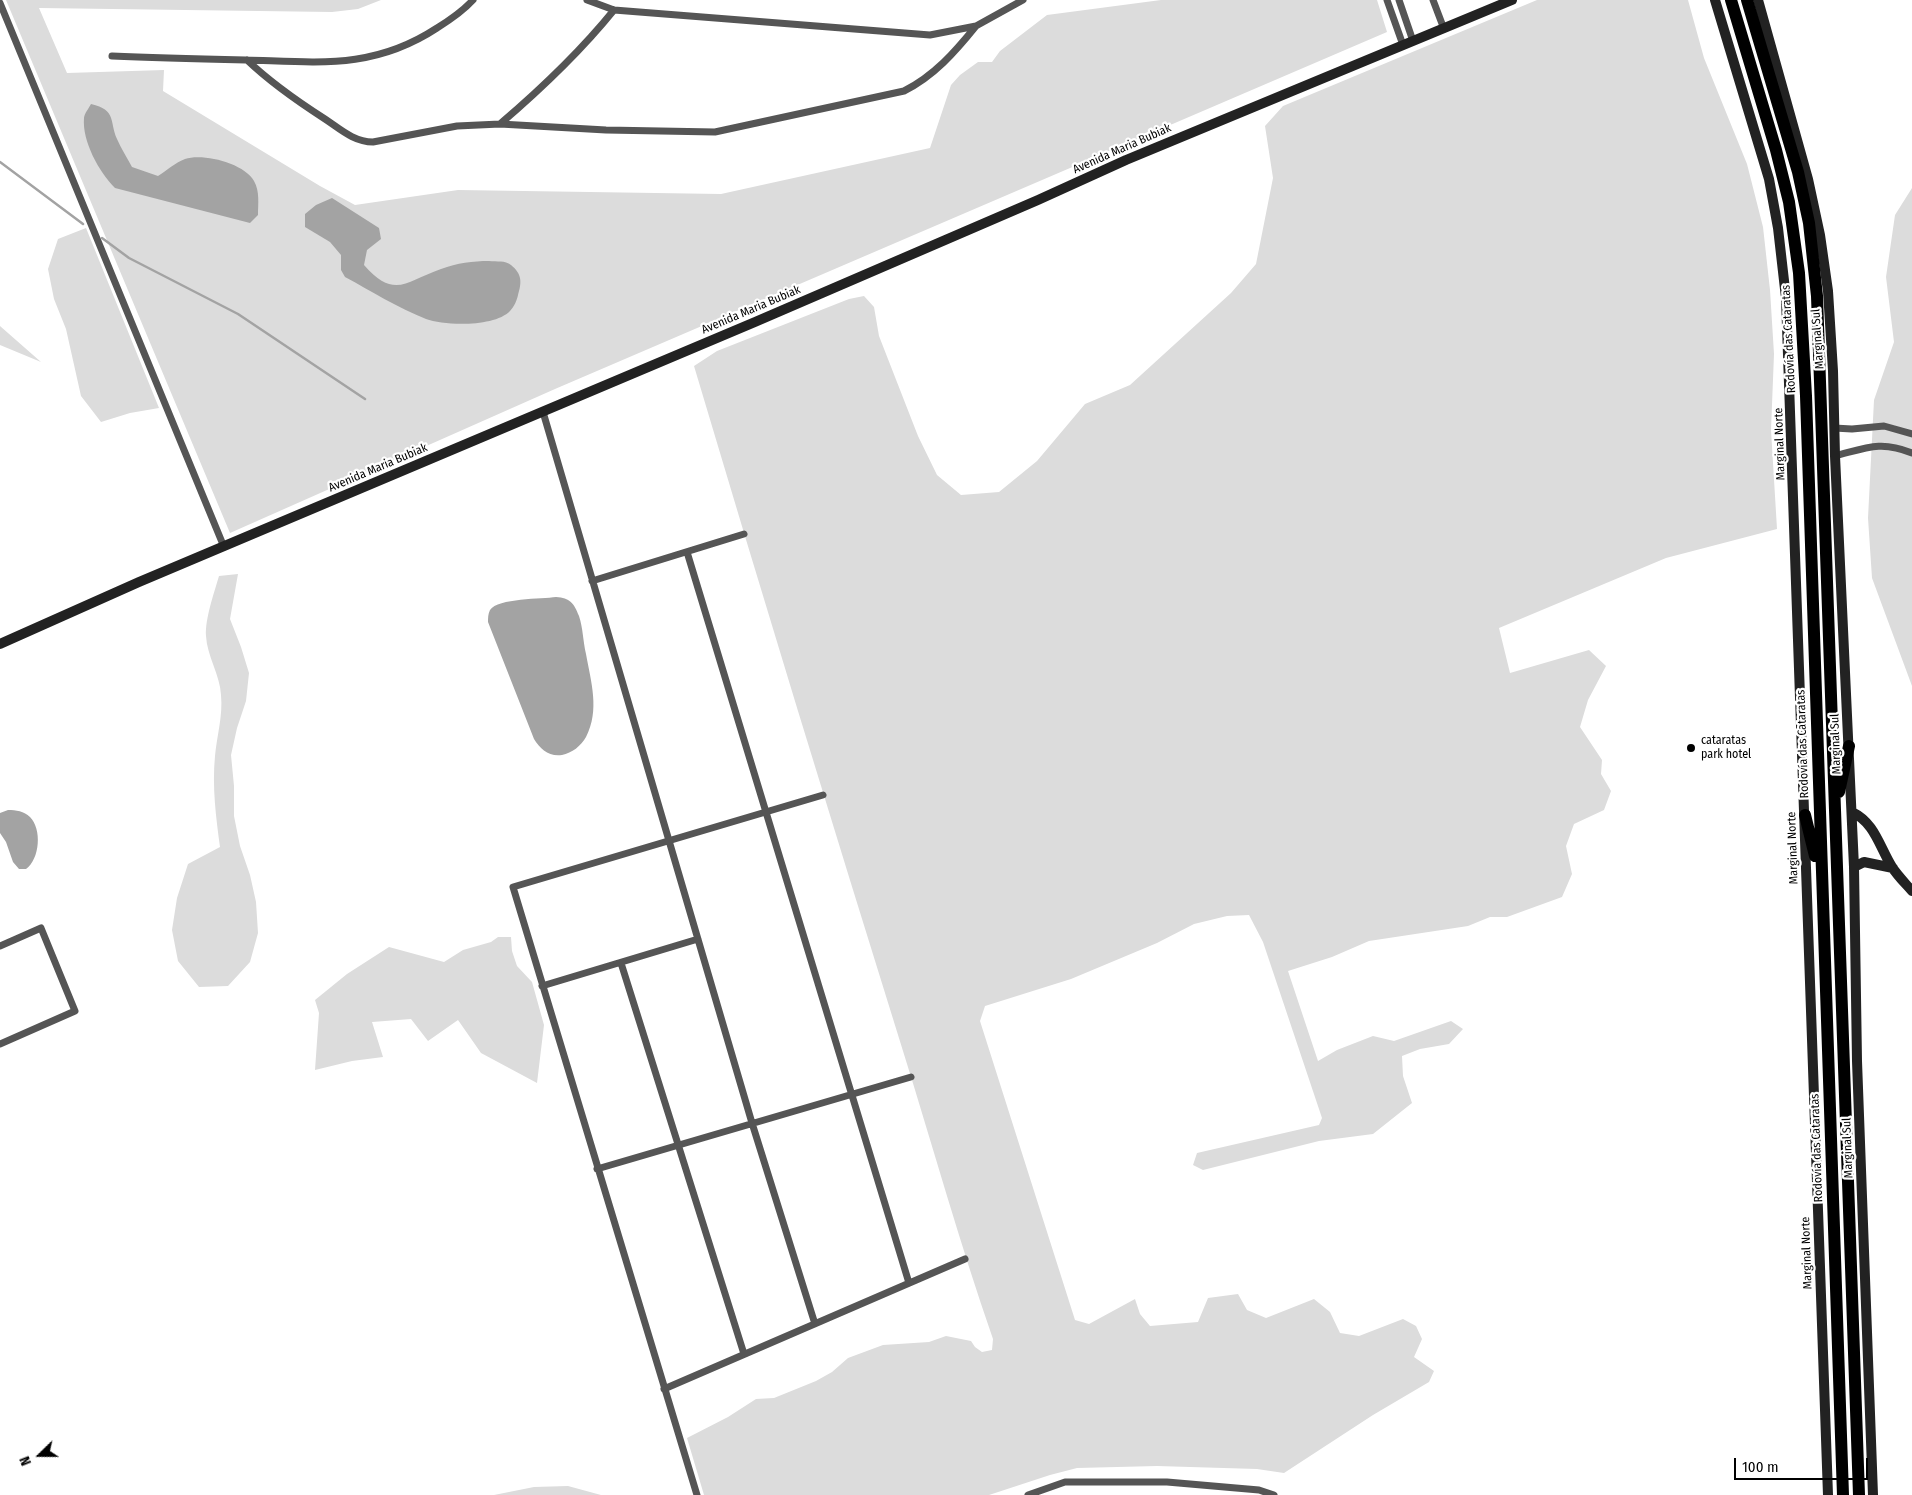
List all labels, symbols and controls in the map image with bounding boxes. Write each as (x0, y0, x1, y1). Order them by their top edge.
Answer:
street label: Avenida Maria Bubiak (1071, 121, 1173, 177)
street label: Avenida Maria Bubiak (699, 283, 803, 337)
street label: Rodovía das Cataratas (1779, 284, 1799, 394)
street label: Marginal Sul (1809, 308, 1827, 370)
street label: Marginal Norte (1772, 407, 1788, 481)
street label: Avenida Maria Bubiak (326, 441, 430, 495)
street label: Rodovía das Cataratas (1794, 689, 1812, 799)
street label: Marginal Sul (1828, 713, 1844, 775)
place label: cataratas park hotel (1701, 734, 1751, 762)
marker: cataratas park hotel (1685, 742, 1697, 754)
street label: Marginal Norte (1785, 811, 1801, 885)
street label: Rodovía das Cataratas (1808, 1093, 1826, 1203)
street label: Marginal Sul (1840, 1117, 1856, 1179)
street label: Marginal Norte (1799, 1216, 1815, 1290)
north arrow (15, 1430, 65, 1480)
scale bar (1737, 1448, 1871, 1480)
text: N (16, 1454, 35, 1468)
text: 100 m (1742, 1458, 1779, 1476)

